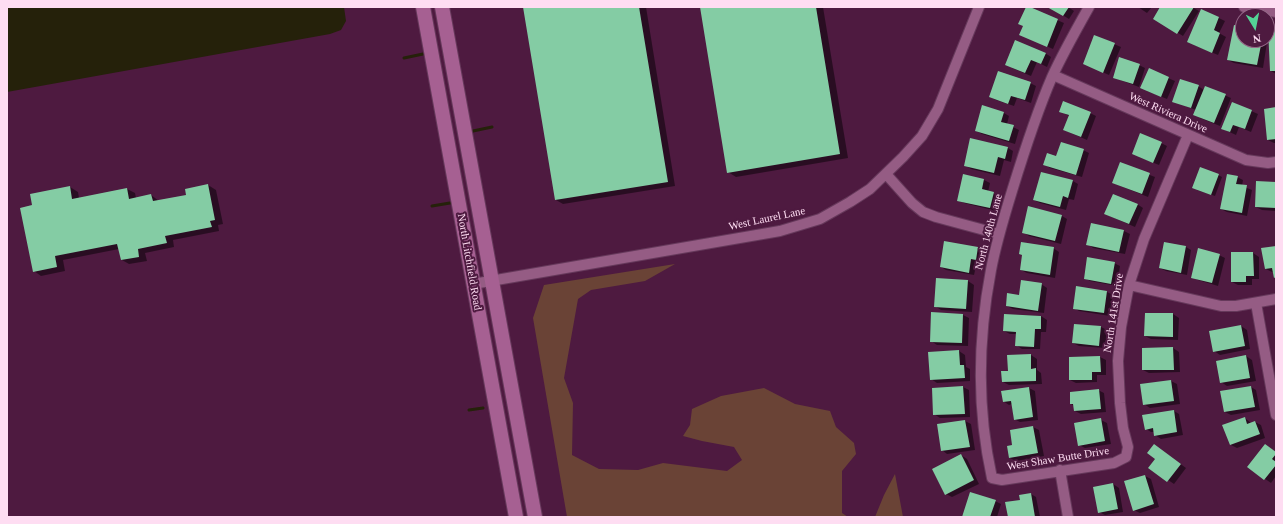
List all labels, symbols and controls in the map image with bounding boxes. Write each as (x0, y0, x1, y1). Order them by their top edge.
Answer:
north arrow (1235, 8, 1275, 48)
text: N (1252, 32, 1262, 45)
street label: West Riviera Drive (1127, 90, 1209, 136)
street label: North 140th Lane (973, 193, 1005, 271)
street label: West Laurel Lane (728, 204, 806, 234)
street label: North Litchfield Road (454, 213, 484, 311)
street label: North 141st Drive (1101, 272, 1127, 354)
street label: West Shaw Butte Drive (1006, 444, 1110, 474)

